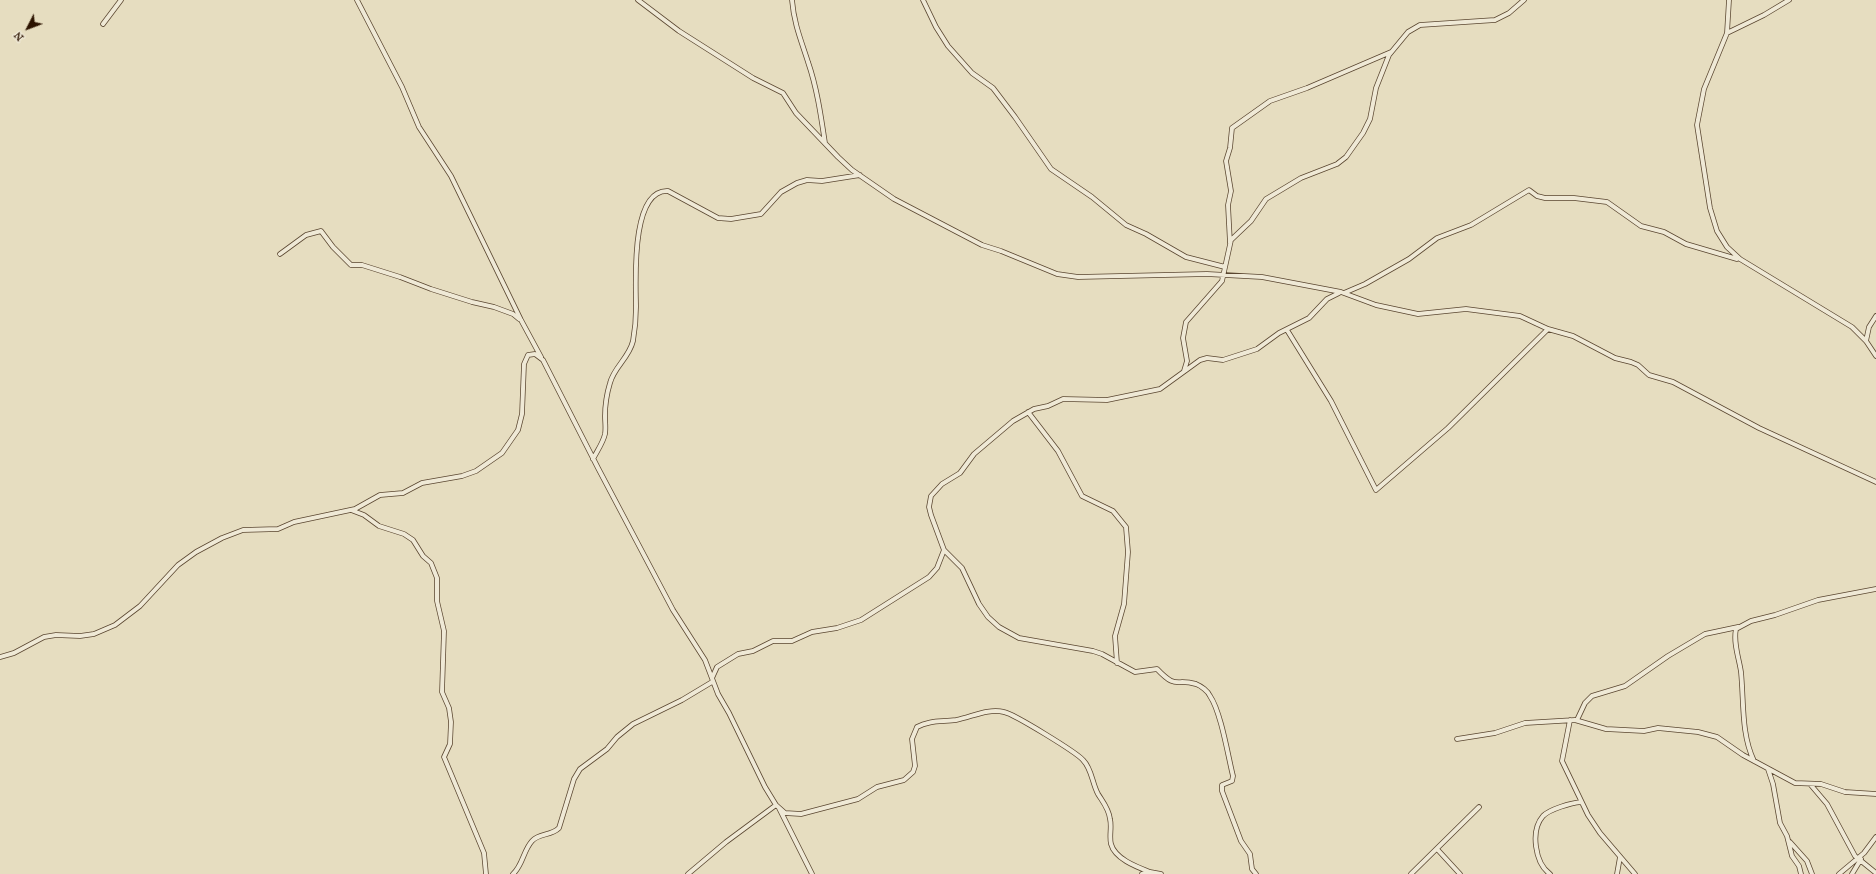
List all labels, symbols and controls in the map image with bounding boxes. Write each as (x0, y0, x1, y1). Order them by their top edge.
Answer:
north arrow (8, 8, 48, 48)
text: N (11, 29, 26, 44)

